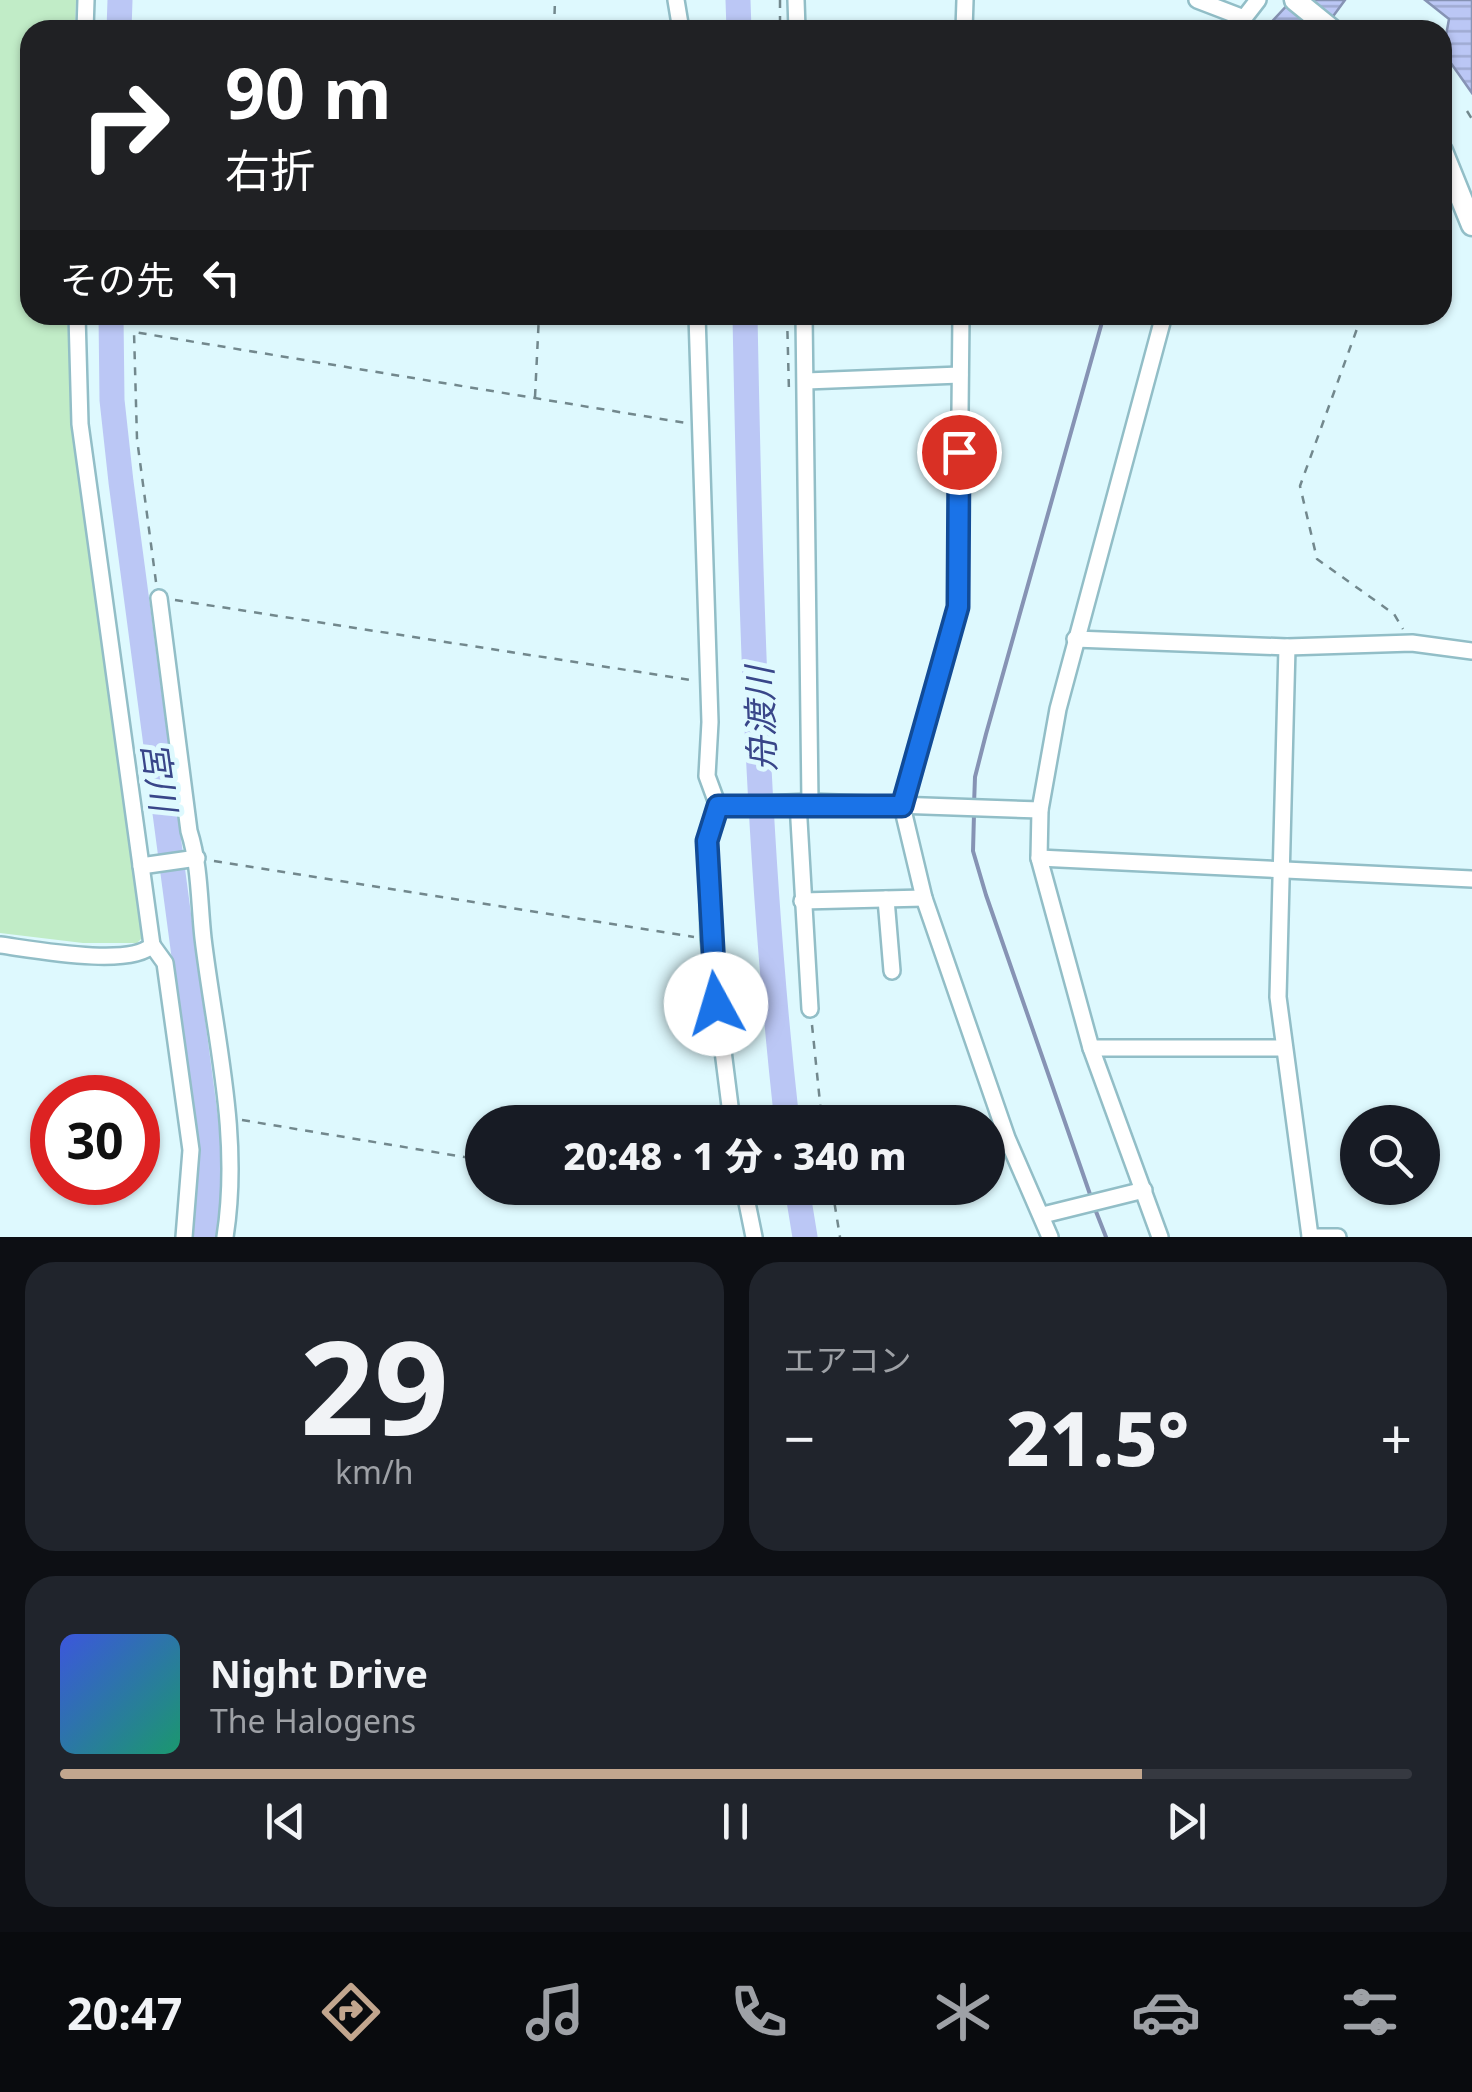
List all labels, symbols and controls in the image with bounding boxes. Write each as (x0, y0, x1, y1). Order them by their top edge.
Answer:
text: 90 m (225, 44, 392, 140)
icon: right (60, 60, 190, 190)
text: 右折 (225, 139, 315, 200)
icon: left (194, 250, 249, 305)
text: その先 (60, 253, 174, 305)
pin (917, 410, 1002, 495)
icon: arrive (932, 425, 987, 480)
water label: 舟渡川 (735, 662, 785, 772)
water label: 宮川 (132, 738, 189, 818)
position arrow (664, 952, 768, 1056)
speed limit sign: 30 (30, 1075, 160, 1205)
map controls (1340, 1105, 1440, 1205)
button: search (1340, 1105, 1440, 1205)
text: 20:48 · 1 分 · 340 m (564, 1129, 906, 1181)
text: 29 (300, 1296, 449, 1473)
text: エアコン (784, 1338, 912, 1381)
text: 21.5° (1006, 1386, 1189, 1488)
text: − (784, 1400, 815, 1475)
text: + (1381, 1400, 1412, 1475)
text: km/h (335, 1450, 414, 1493)
text: Night Drive (210, 1647, 428, 1699)
text: The Halogens (210, 1699, 416, 1742)
icon: previous (258, 1794, 313, 1849)
icon: pause (708, 1794, 763, 1849)
icon: next (1159, 1794, 1214, 1849)
icon: directions (316, 1977, 386, 2047)
icon: music (520, 1977, 590, 2047)
icon: phone (724, 1977, 794, 2047)
icon: climate (928, 1977, 998, 2047)
icon: car (1131, 1977, 1201, 2047)
icon: filters (1335, 1977, 1405, 2047)
text: 20:47 (67, 1982, 182, 2043)

